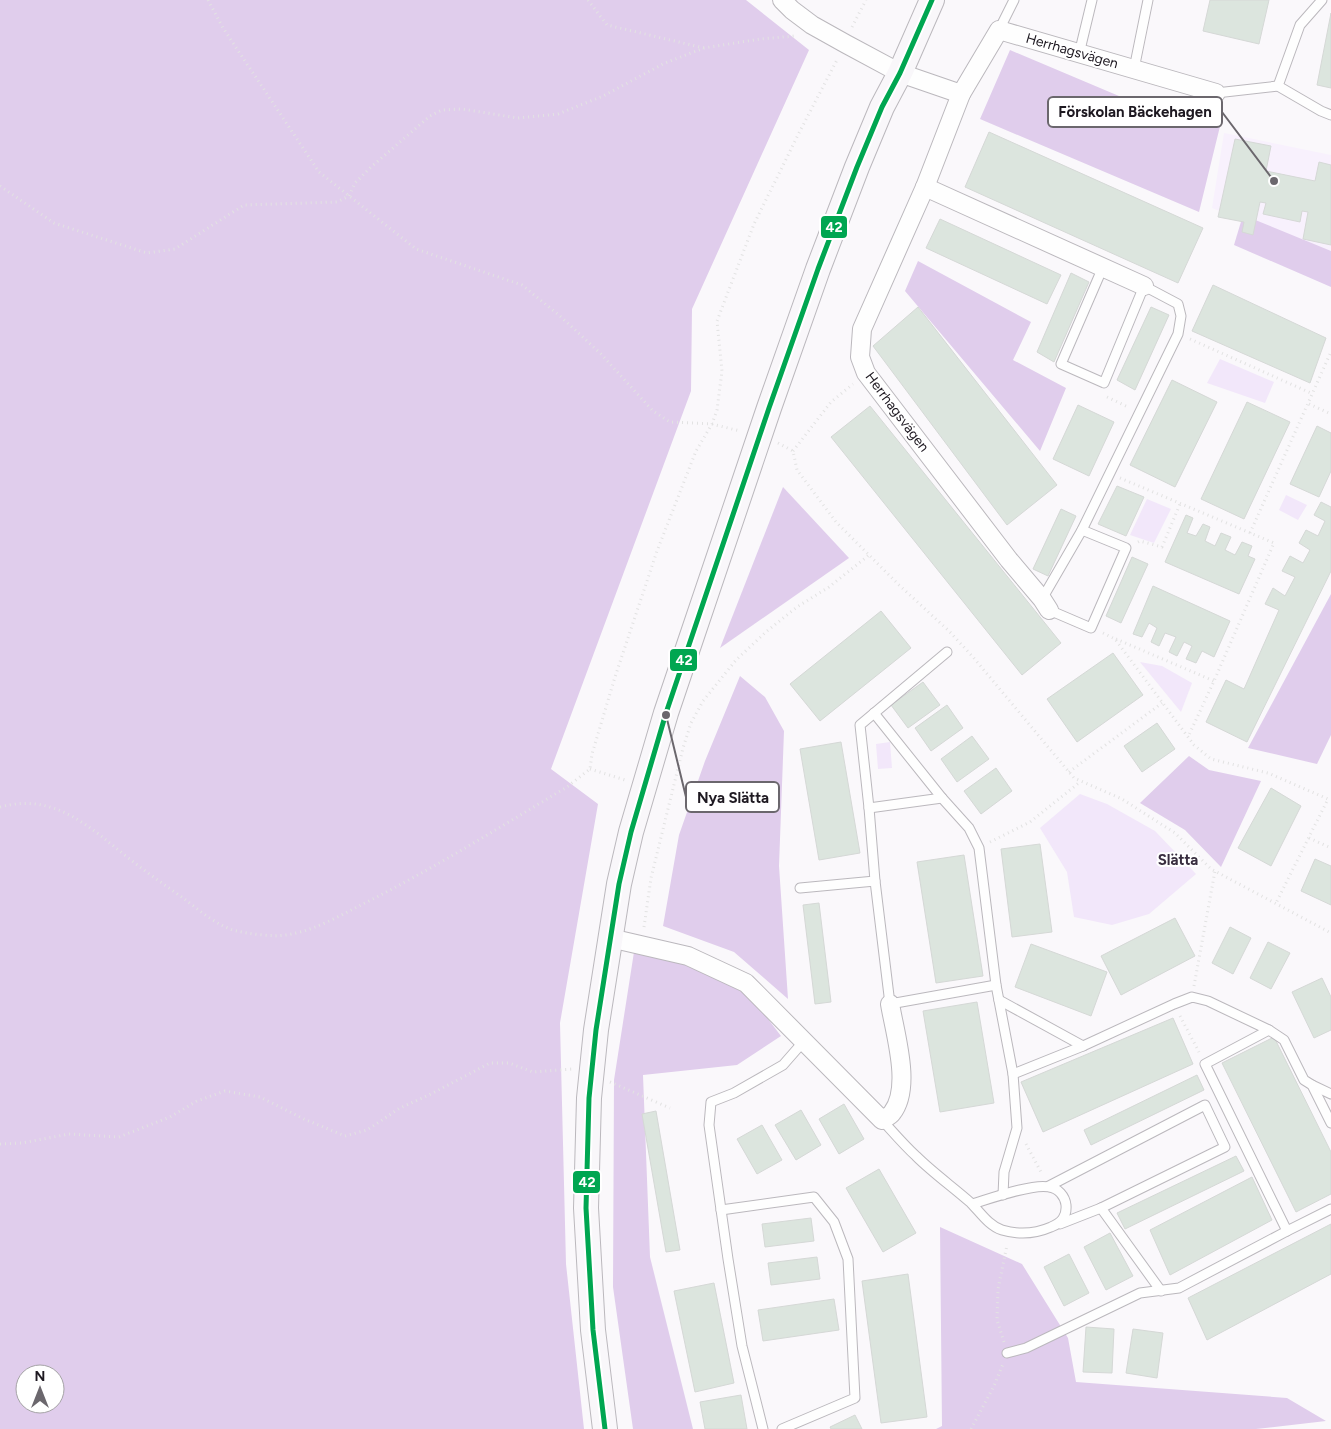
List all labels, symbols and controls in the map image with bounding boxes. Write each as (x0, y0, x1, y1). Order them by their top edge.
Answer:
street label: Herrhagsvägen (1024, 30, 1120, 72)
callout: Förskolan Bäckehagen (1048, 97, 1222, 127)
text: Förskolan Bäckehagen (1058, 103, 1212, 121)
line badge: 42 (820, 215, 848, 239)
text: 42 (826, 219, 842, 236)
street label: Herrhagsvägen (862, 369, 933, 455)
line badge: 42 (669, 648, 698, 672)
text: 42 (676, 652, 692, 669)
callout: Nya Slätta (686, 782, 779, 812)
text: Nya Slätta (697, 789, 769, 807)
district label: Slätta (1158, 851, 1198, 869)
line badge: 42 (572, 1170, 601, 1194)
text: 42 (579, 1174, 595, 1191)
north arrow (15, 1364, 65, 1414)
text: N (35, 1368, 45, 1385)

